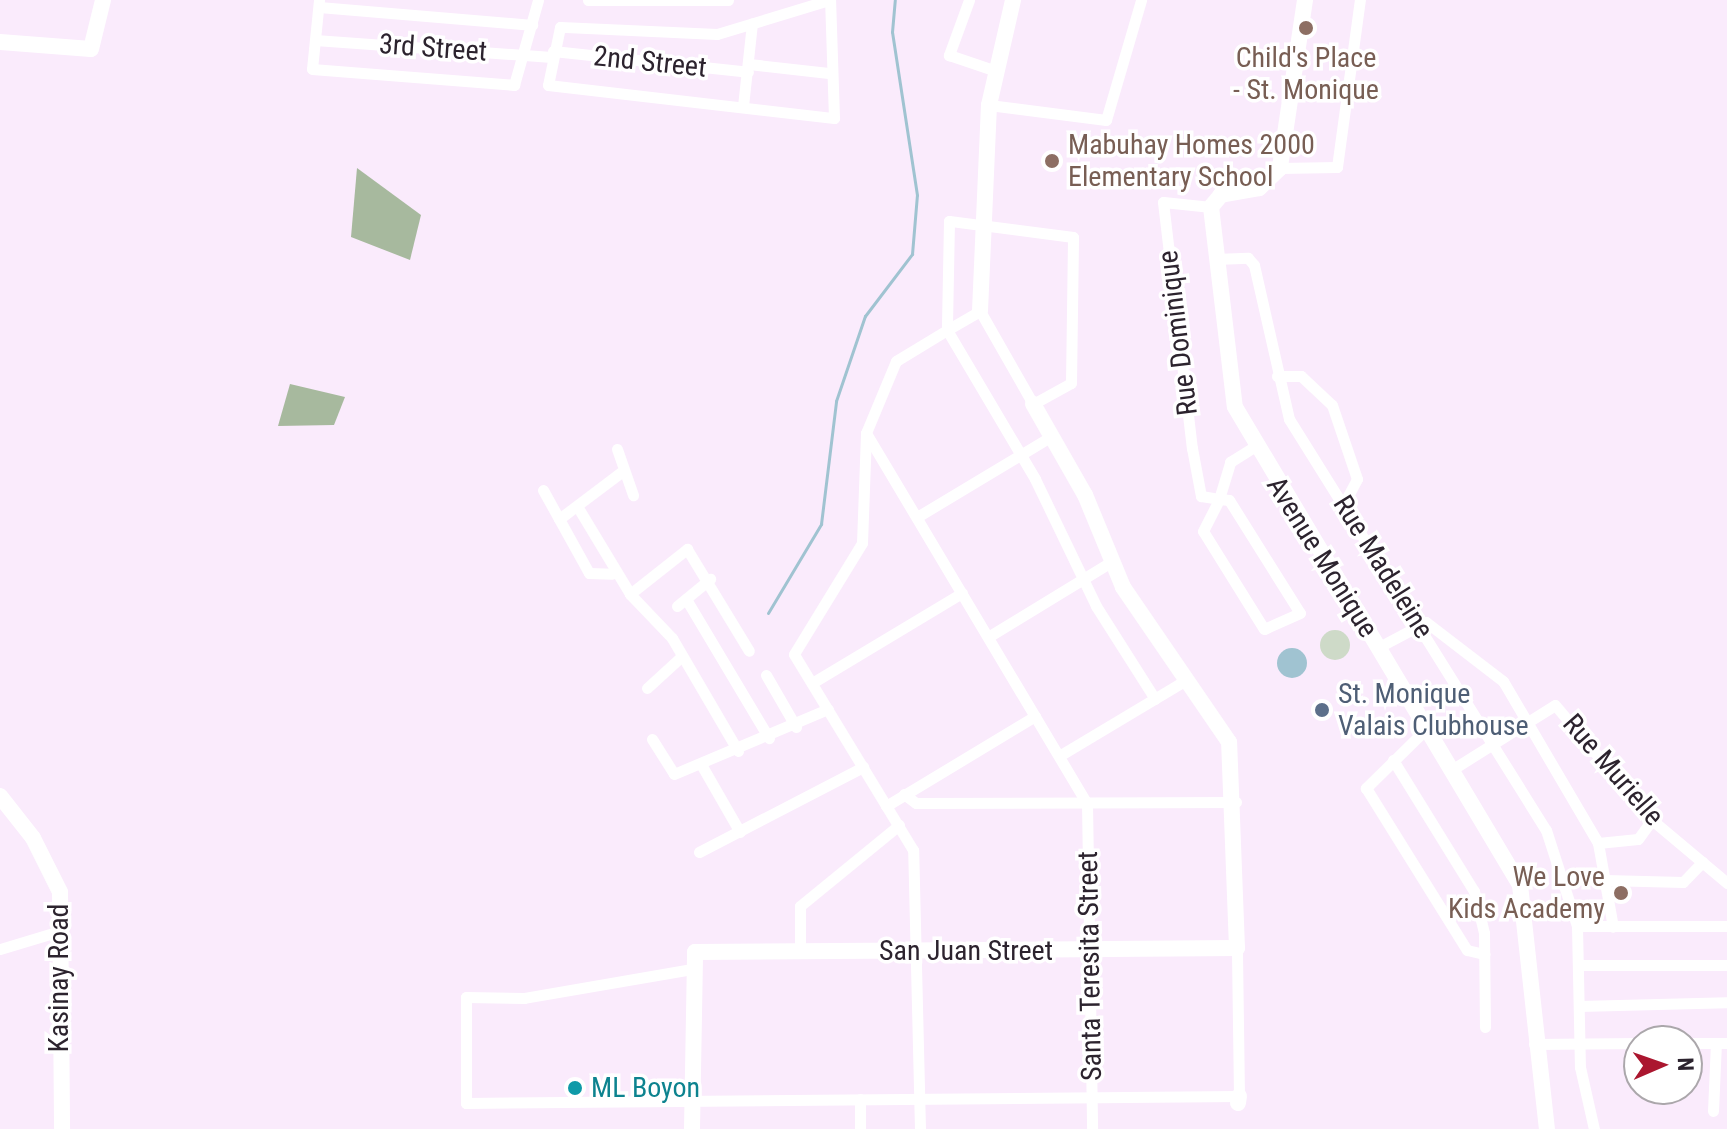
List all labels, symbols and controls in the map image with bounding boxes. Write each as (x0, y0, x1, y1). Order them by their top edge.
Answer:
marker: Child's Place - St. Monique (1297, 19, 1315, 37)
street label: 3rd Street (378, 27, 488, 69)
street label: 2nd Street (592, 39, 708, 85)
place label: Child's Place - St. Monique (1233, 41, 1379, 107)
place label: Mabuhay Homes 2000 Elementary School (1068, 128, 1315, 194)
marker: Mabuhay Homes 2000 Elementary School (1043, 152, 1061, 170)
street label: Rue Dominique (1151, 248, 1205, 418)
street label: Avenue Monique (1259, 471, 1385, 643)
street label: Rue Madeleine (1326, 489, 1440, 645)
place label: St. Monique Valais Clubhouse (1338, 677, 1529, 743)
marker: St. Monique Valais Clubhouse (1313, 701, 1331, 719)
street label: Rue Murielle (1555, 707, 1671, 833)
street label: Santa Teresita Street (1071, 851, 1109, 1081)
place label: We Love Kids Academy (1448, 860, 1605, 926)
marker: We Love Kids Academy (1612, 884, 1630, 902)
street label: Kasinay Road (42, 904, 76, 1052)
street label: San Juan Street (879, 934, 1053, 968)
north arrow (1623, 1025, 1703, 1105)
text: N (1673, 1057, 1698, 1071)
place label: ML Boyon (591, 1071, 700, 1105)
marker: ML Boyon (566, 1079, 584, 1097)

